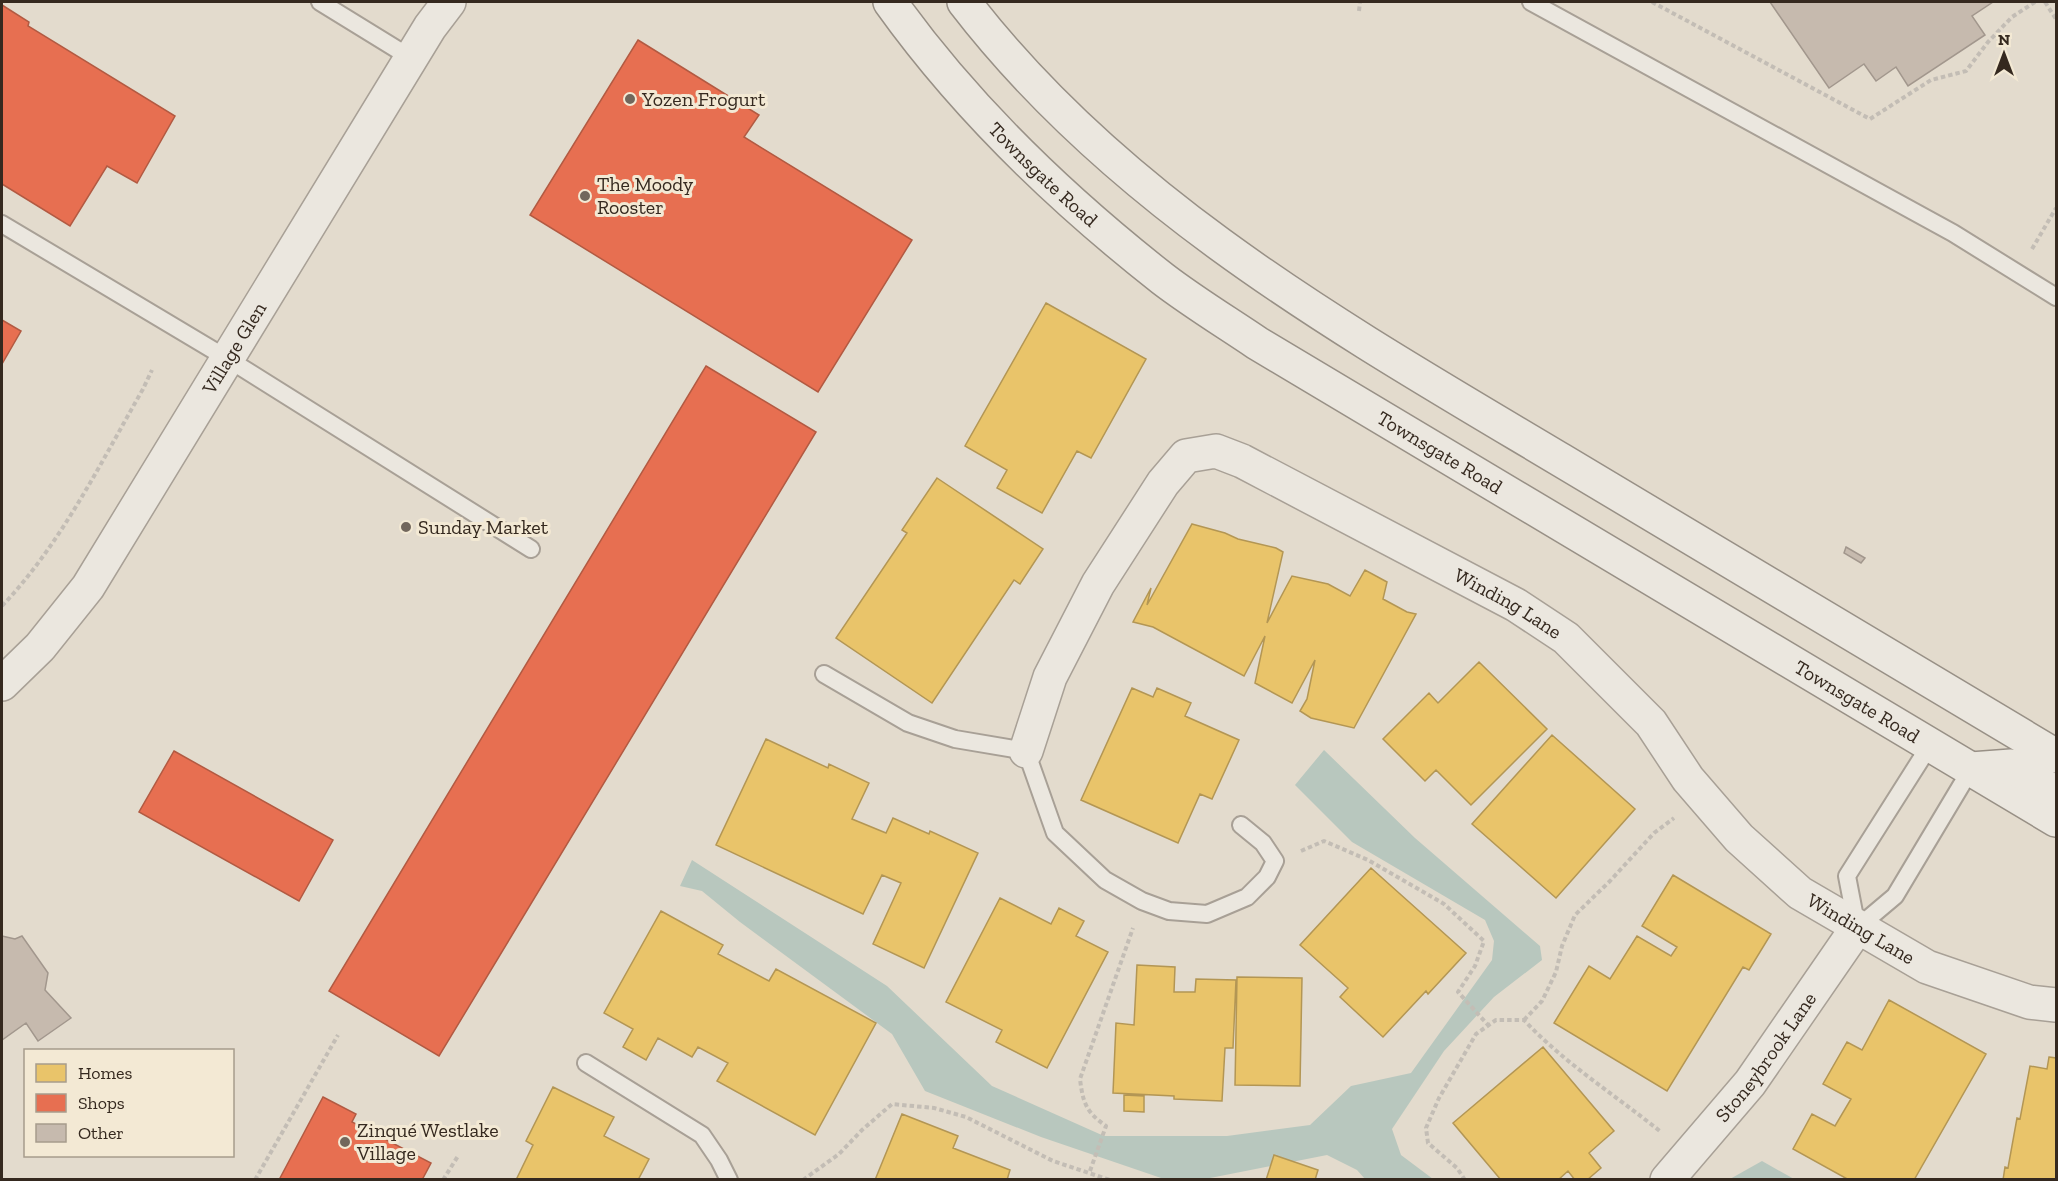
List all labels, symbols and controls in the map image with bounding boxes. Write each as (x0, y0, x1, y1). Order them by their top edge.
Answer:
north arrow (1974, 24, 2034, 84)
text: N (1998, 30, 2010, 49)
place label: Yozen Frogurt (641, 87, 766, 111)
marker: Yozen Frogurt (623, 92, 637, 106)
street label: Townsgate Road (984, 117, 1103, 232)
place label: The Moody Rooster (597, 172, 694, 219)
marker: The Moody Rooster (578, 189, 592, 203)
street label: Village Glen (196, 297, 271, 399)
street label: Townsgate Road (1373, 406, 1507, 499)
place label: Sunday Market (418, 515, 549, 539)
marker: Sunday Market (399, 520, 413, 534)
street label: Winding Lane (1450, 563, 1566, 644)
street label: Townsgate Road (1790, 655, 1924, 748)
street label: Winding Lane (1803, 888, 1919, 969)
street label: Stoneybrook Lane (1710, 987, 1821, 1127)
legend (24, 1049, 234, 1157)
text: Homes (78, 1062, 132, 1084)
text: Shops (78, 1092, 125, 1114)
place label: Zinqué Westlake Village (356, 1118, 499, 1165)
text: Other (78, 1122, 124, 1144)
marker: Zinqué Westlake Village (338, 1135, 352, 1149)

